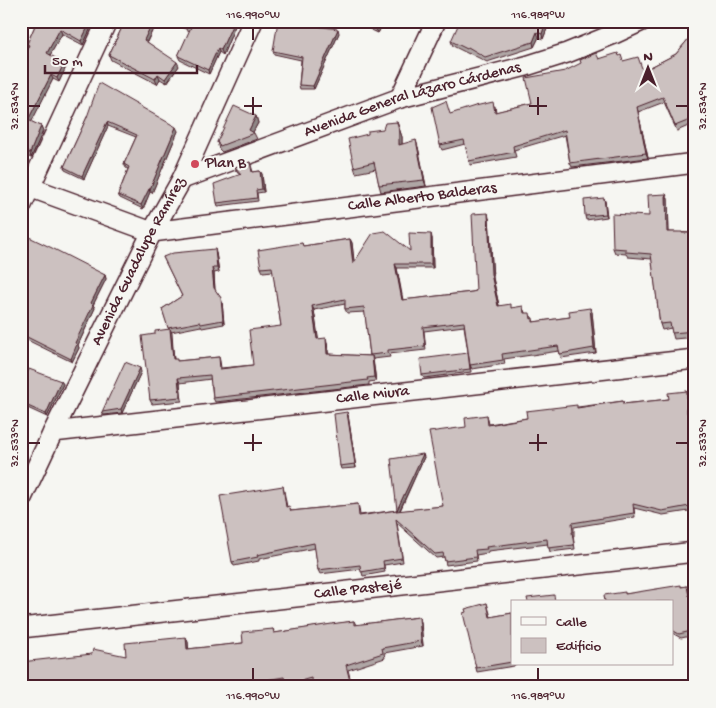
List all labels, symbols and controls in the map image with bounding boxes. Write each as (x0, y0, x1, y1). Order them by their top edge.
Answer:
text: 116.990°W (225, 9, 280, 23)
text: 116.989°W (510, 9, 565, 23)
scale bar (45, 42, 198, 74)
north arrow (624, 42, 674, 92)
text: N (643, 49, 653, 66)
text: 50 m (52, 53, 83, 71)
street label: Avenida General Lázaro Cárdenas (302, 58, 524, 142)
text: 32.534°N (9, 82, 23, 131)
text: 32.534°N (697, 82, 711, 131)
place label: Plan B (204, 155, 247, 174)
marker: Plan B (189, 158, 201, 170)
street label: Avenida Guadalupe Ramírez (88, 173, 191, 349)
street label: Calle Alberto Balderas (347, 179, 499, 216)
street label: Calle Miura (335, 382, 412, 409)
text: 32.533°N (9, 419, 23, 468)
text: 32.533°N (697, 419, 711, 468)
street label: Calle Pastejé (313, 576, 403, 604)
legend (511, 600, 674, 666)
text: Calle (556, 614, 587, 632)
text: Edificio (556, 638, 602, 656)
text: 116.990°W (225, 690, 280, 704)
text: 116.989°W (510, 690, 565, 704)

